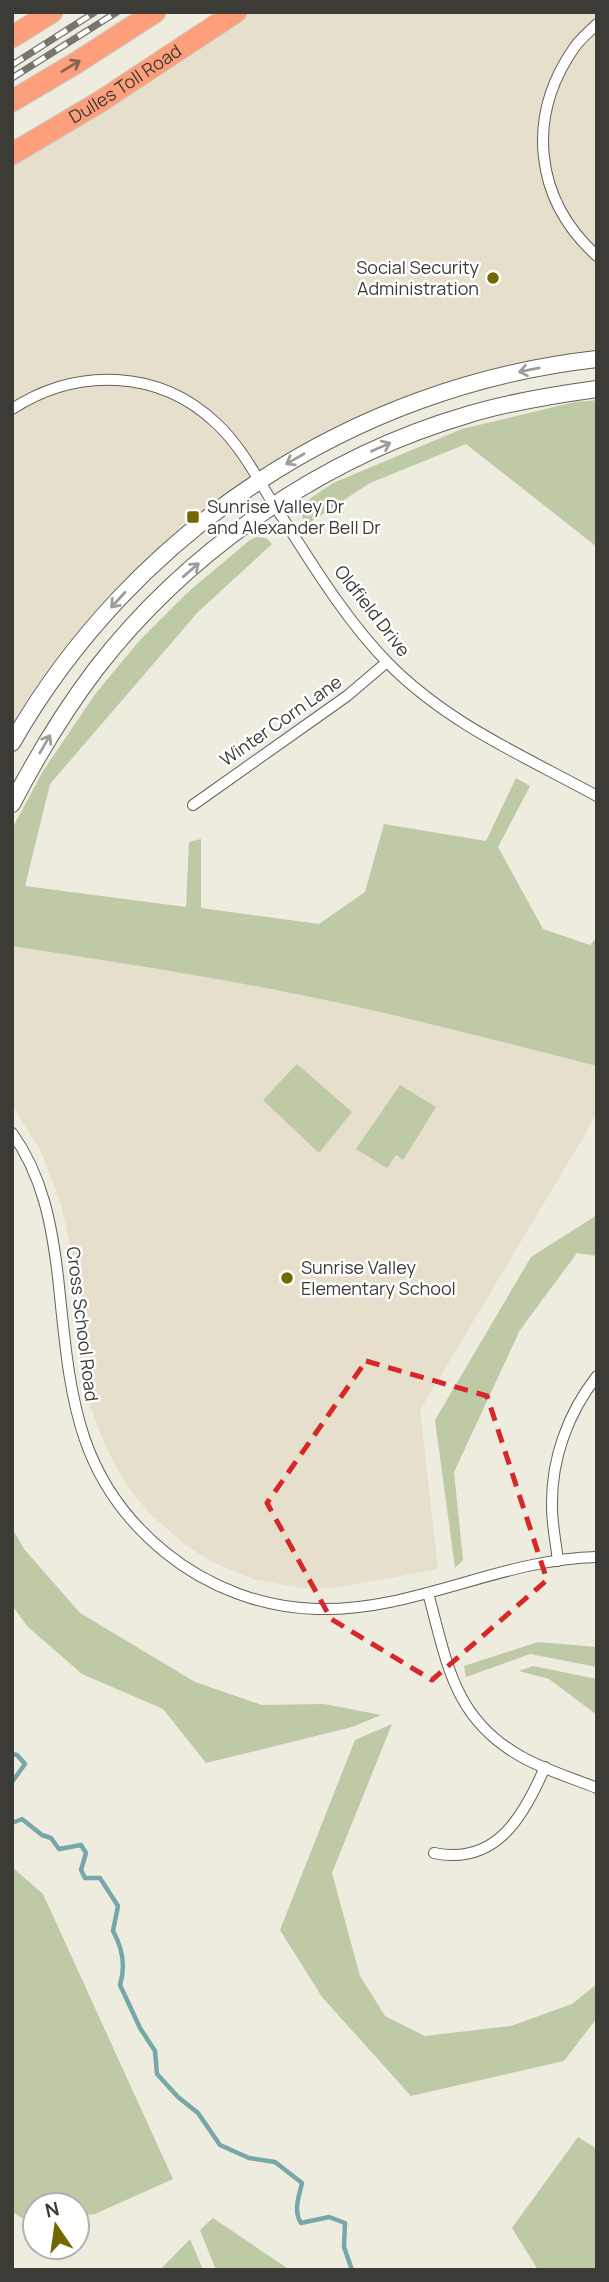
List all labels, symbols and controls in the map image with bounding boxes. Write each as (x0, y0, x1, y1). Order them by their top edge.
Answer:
street label: Dulles Toll Road (64, 38, 186, 129)
one-way arrow (60, 59, 80, 73)
place label: Social Security Administration (356, 255, 480, 300)
marker: Social Security Administration (485, 270, 501, 286)
one-way arrow (518, 364, 541, 377)
one-way arrow (369, 440, 391, 453)
one-way arrow (285, 453, 306, 466)
place label: Sunrise Valley Dr and Alexander Bell Dr (207, 494, 381, 539)
marker: Sunrise Valley Dr and Alexander Bell Dr (185, 509, 201, 525)
street label: Oldfield Drive (330, 560, 416, 661)
one-way arrow (181, 562, 199, 578)
one-way arrow (110, 590, 126, 608)
street label: Winter Corn Lane (215, 669, 346, 771)
one-way arrow (38, 734, 52, 754)
street label: Cross School Road (62, 1245, 104, 1403)
place label: Sunrise Valley Elementary School (301, 1255, 456, 1300)
marker: Sunrise Valley Elementary School (279, 1270, 295, 1286)
north arrow (21, 2191, 91, 2261)
text: N (43, 2195, 62, 2224)

